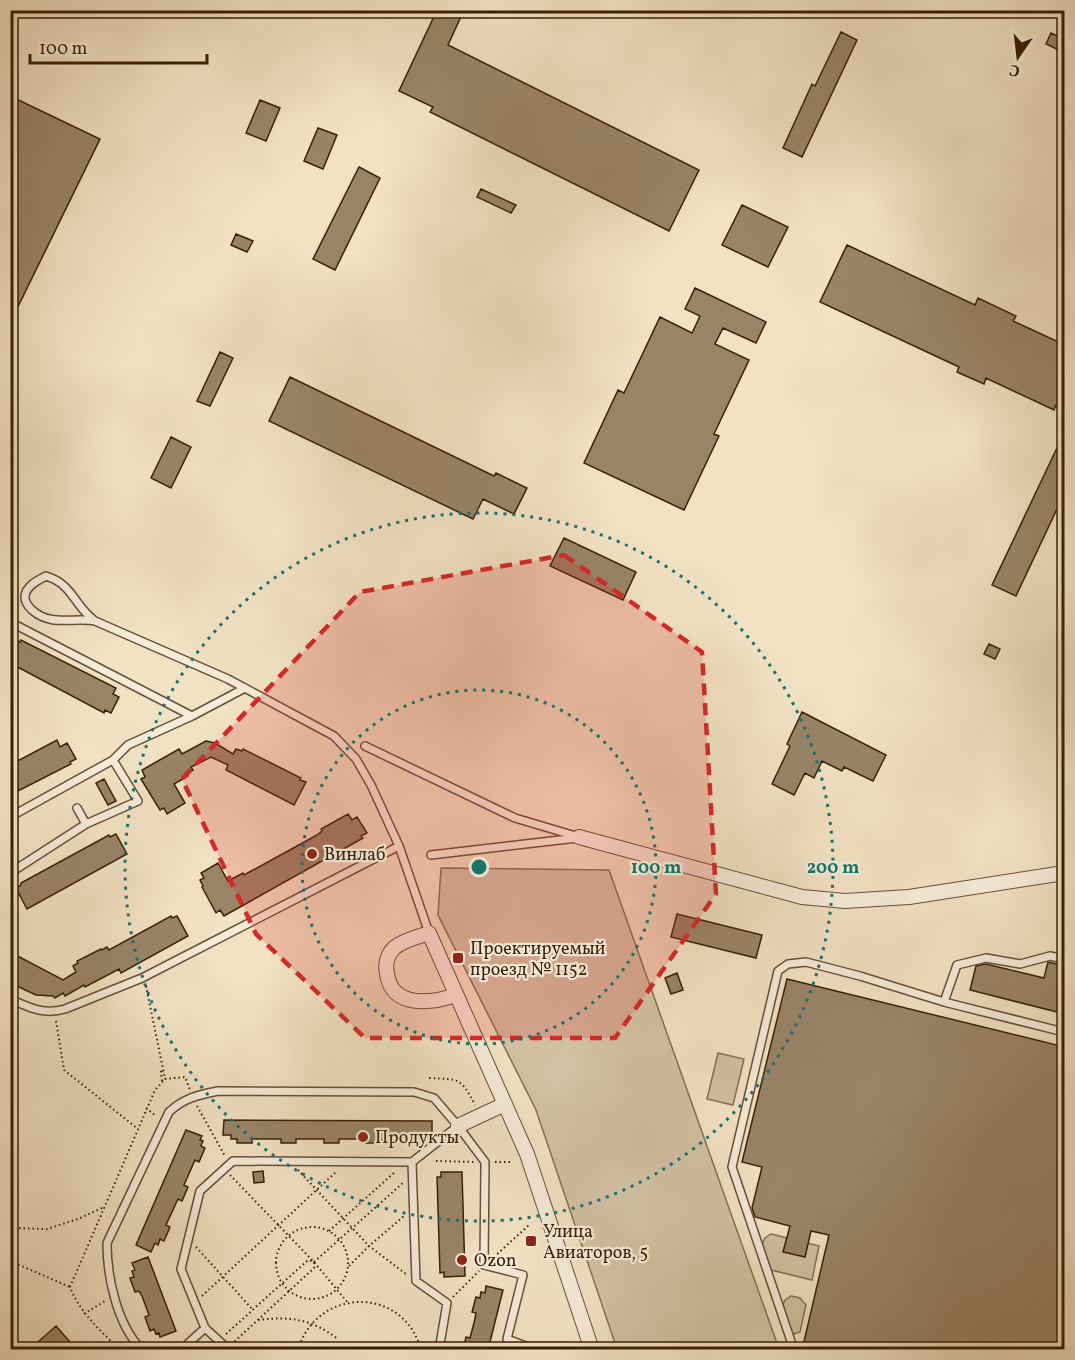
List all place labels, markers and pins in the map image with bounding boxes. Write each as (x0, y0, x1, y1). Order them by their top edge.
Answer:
place label: Винлаб (324, 843, 385, 868)
marker: Винлаб (305, 847, 319, 861)
centre of rings (469, 857, 489, 877)
place label: Проектируемый проезд № 1152 (470, 937, 606, 983)
marker: Проектируемый проезд № 1152 (451, 951, 465, 965)
place label: Продукты (375, 1126, 460, 1151)
marker: Продукты (356, 1130, 370, 1144)
place label: Улица Авиаторов, 5 (543, 1220, 648, 1266)
marker: Улица Авиаторов, 5 (524, 1234, 538, 1248)
place label: Ozon (474, 1249, 517, 1274)
marker: Ozon (455, 1253, 469, 1267)

